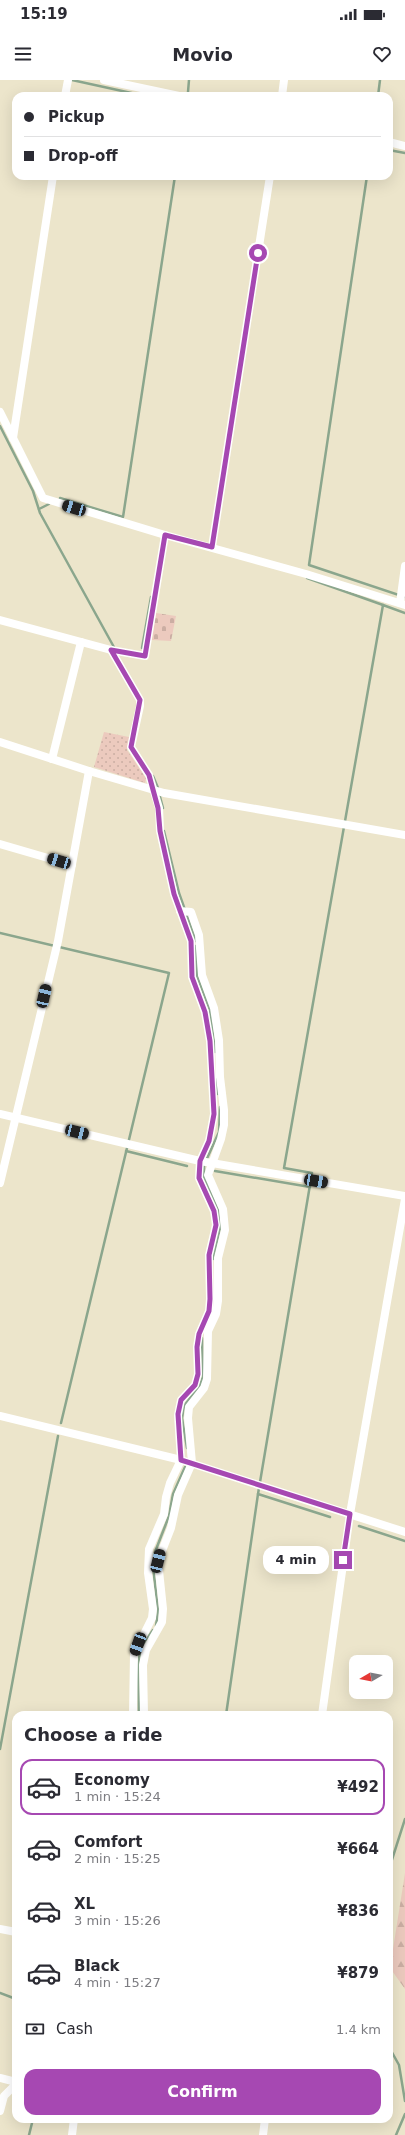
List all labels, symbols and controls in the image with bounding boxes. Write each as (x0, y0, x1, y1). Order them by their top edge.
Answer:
text: 15:19 (20, 5, 68, 23)
icon: menu (12, 43, 34, 65)
icon: heart (371, 43, 393, 65)
text: Movio (172, 44, 233, 65)
text: Pickup (48, 108, 104, 126)
text: Drop-off (48, 147, 118, 165)
route start (249, 244, 267, 262)
car (61, 499, 87, 517)
car (46, 852, 72, 870)
car (35, 983, 53, 1009)
car (64, 1123, 90, 1141)
car (303, 1173, 329, 1189)
callout: 4 min (263, 1546, 329, 1574)
car (149, 1548, 167, 1574)
route end (334, 1551, 352, 1569)
text: 4 min (276, 1552, 316, 1567)
car (128, 1631, 148, 1657)
north arrow (349, 1655, 393, 1699)
map controls (349, 1655, 393, 1699)
text: Choose a ride (24, 1724, 163, 1745)
icon: car (26, 1769, 62, 1805)
text: Economy (74, 1771, 150, 1789)
text: ¥492 (337, 1778, 379, 1796)
text: 1 min · 15:24 (74, 1789, 161, 1804)
icon: car (26, 1831, 62, 1867)
text: Comfort (74, 1833, 142, 1851)
text: ¥664 (337, 1840, 379, 1858)
text: 2 min · 15:25 (74, 1851, 161, 1866)
icon: car (26, 1893, 62, 1929)
text: XL (74, 1895, 95, 1913)
text: ¥836 (337, 1902, 379, 1920)
text: 3 min · 15:26 (74, 1913, 161, 1928)
icon: car (26, 1955, 62, 1991)
text: Black (74, 1957, 120, 1975)
text: ¥879 (337, 1964, 379, 1982)
text: 4 min · 15:27 (74, 1975, 161, 1990)
icon: cash (24, 2018, 46, 2040)
text: Cash (56, 2020, 93, 2038)
text: 1.4 km (336, 2022, 381, 2037)
button: Confirm (24, 2069, 381, 2115)

